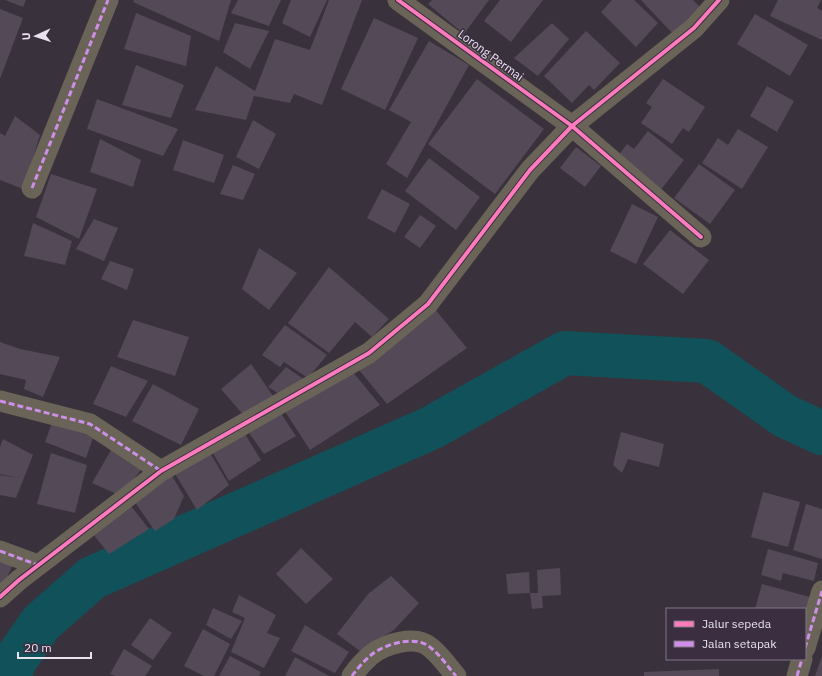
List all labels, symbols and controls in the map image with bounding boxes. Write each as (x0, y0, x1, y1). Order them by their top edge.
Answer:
north arrow (16, 16, 56, 56)
street label: Lorong Permai (455, 26, 527, 84)
text: U (19, 32, 33, 41)
legend (666, 608, 806, 660)
text: Jalur sepeda (702, 616, 772, 631)
scale bar (18, 634, 91, 660)
text: Jalan setapak (702, 636, 777, 651)
text: 20 m (24, 640, 52, 655)

